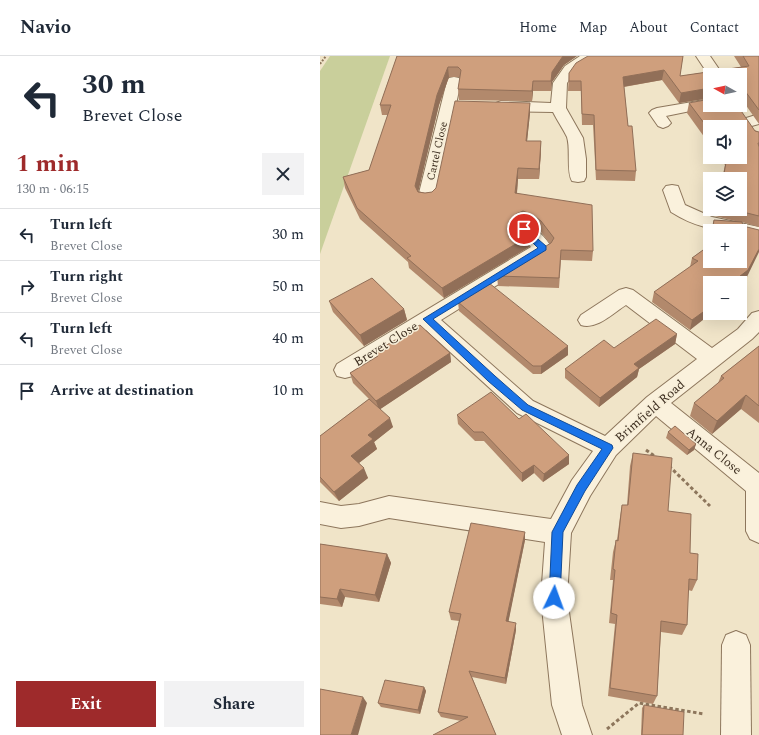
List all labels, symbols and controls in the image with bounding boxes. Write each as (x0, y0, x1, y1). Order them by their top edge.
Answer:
text: Navio (20, 13, 71, 42)
text: Home (519, 17, 557, 38)
text: Map (579, 17, 607, 38)
text: About (629, 17, 668, 38)
text: Contact (690, 17, 739, 38)
text: 30 m (82, 63, 146, 106)
north arrow (703, 68, 747, 112)
map controls (703, 68, 747, 320)
icon: left (16, 72, 68, 124)
text: Brevet Close (82, 102, 183, 129)
street label: Cartel Close (422, 120, 452, 182)
button: sound (703, 120, 747, 164)
text: 1 min (16, 146, 80, 182)
button: close (262, 153, 304, 195)
button: layers (703, 172, 747, 216)
text: 130 m · 06:15 (16, 179, 89, 199)
pin (507, 212, 541, 246)
text: Turn left (50, 213, 112, 236)
icon: arrive (513, 218, 535, 240)
text: 30 m (272, 223, 304, 246)
icon: left (16, 224, 38, 246)
button: + (703, 224, 747, 268)
text: Brevet Close (50, 236, 123, 256)
text: Turn right (50, 265, 123, 288)
text: 50 m (272, 275, 304, 298)
icon: right (16, 276, 38, 298)
button: − (703, 276, 747, 320)
text: Brevet Close (50, 288, 123, 308)
street label: Brevet Close (350, 316, 422, 372)
text: Turn left (50, 317, 112, 340)
text: 40 m (272, 327, 304, 350)
icon: left (16, 328, 38, 350)
text: Brevet Close (50, 340, 123, 360)
street label: Brimfield Road (610, 375, 690, 447)
text: Arrive at destination (50, 379, 194, 402)
text: 10 m (272, 379, 304, 402)
icon: arrive (16, 380, 38, 402)
street label: Anna Close (682, 422, 746, 480)
position arrow (533, 577, 575, 619)
button: Exit (16, 681, 156, 727)
button: Share (164, 681, 304, 727)

